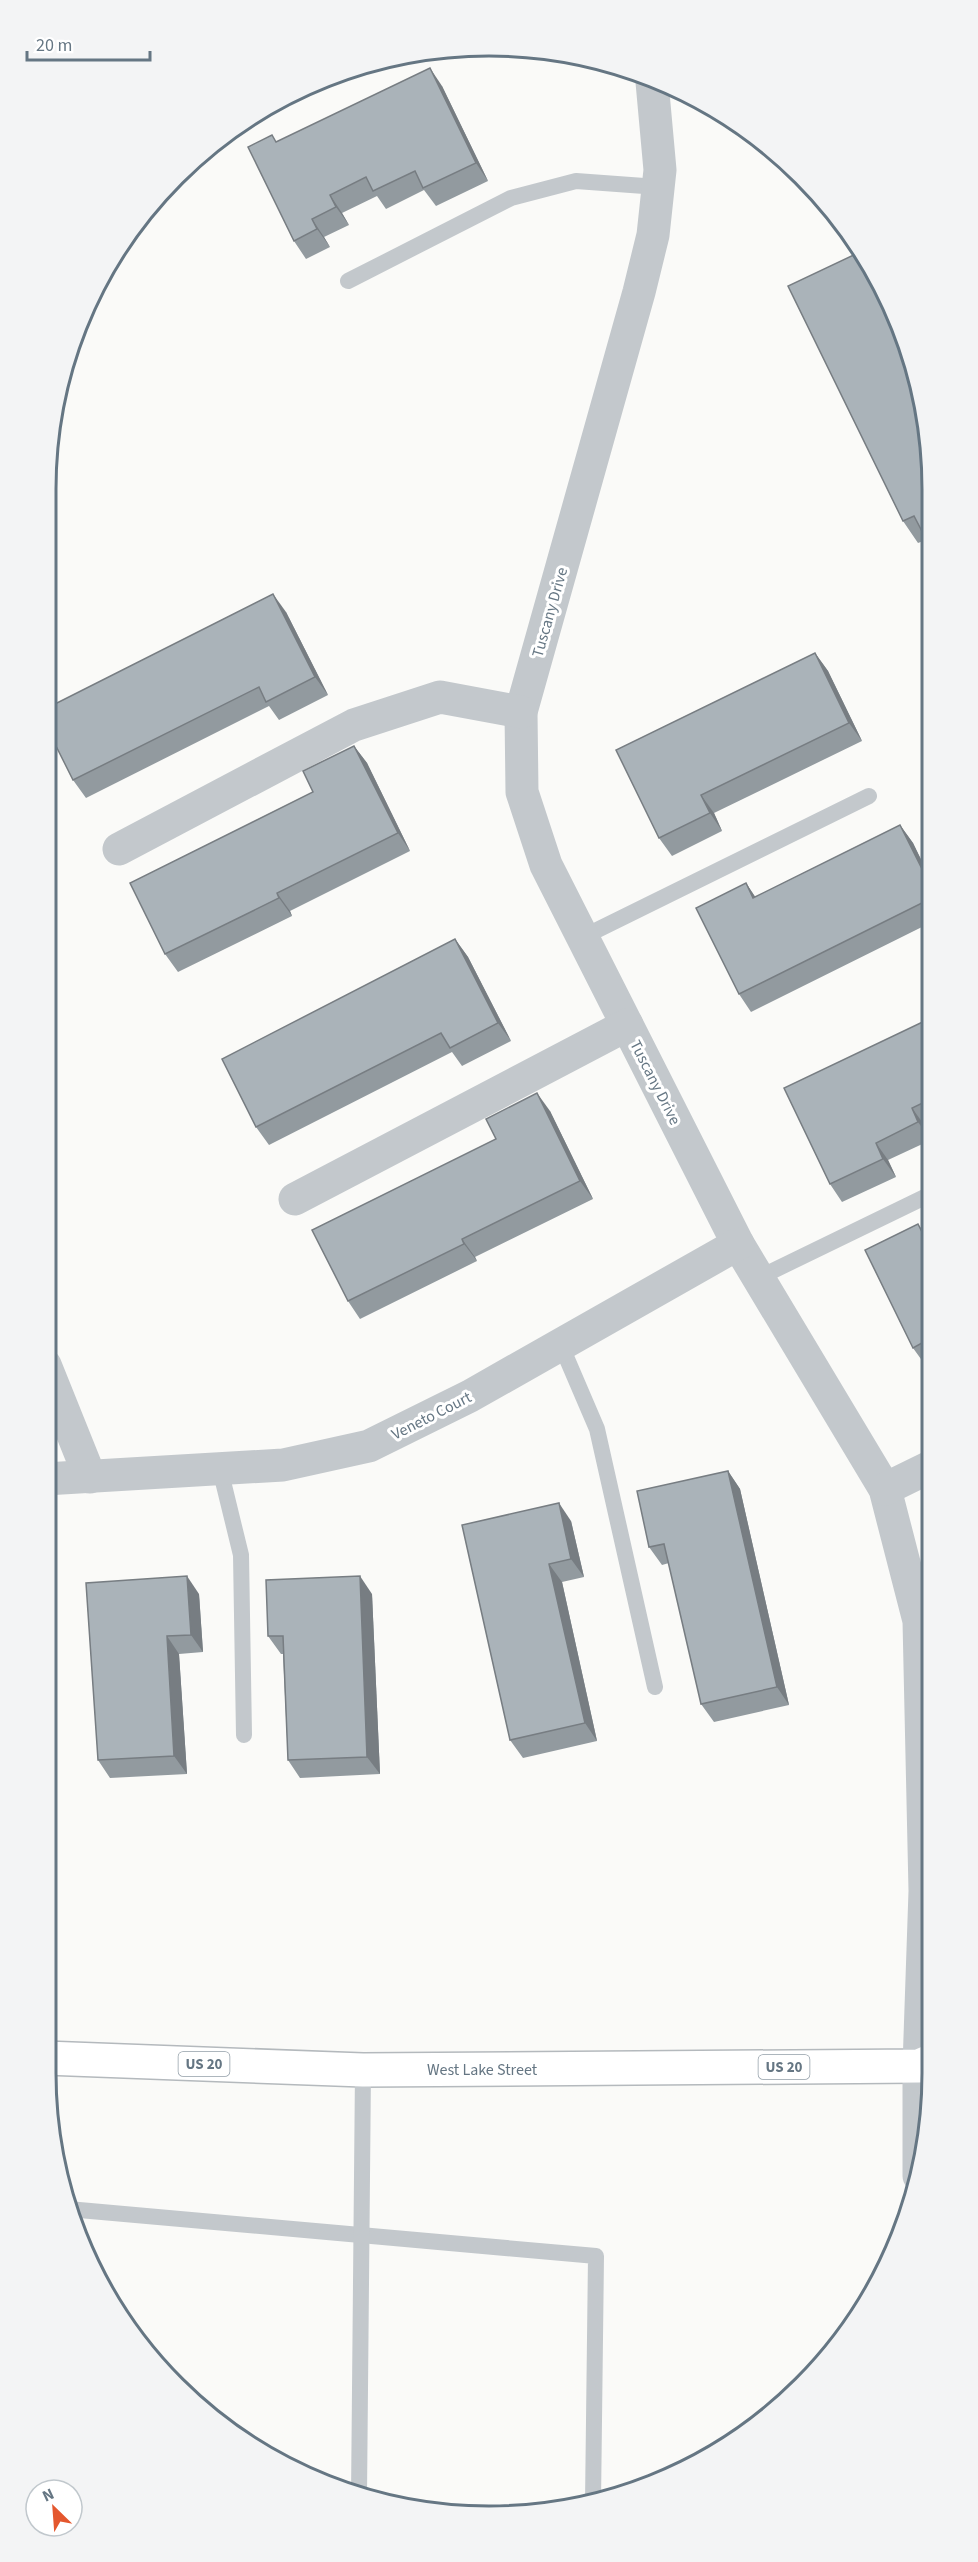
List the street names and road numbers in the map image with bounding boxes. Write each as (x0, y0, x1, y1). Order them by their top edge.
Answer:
street label: Tuscany Drive (527, 565, 573, 660)
street label: Tuscany Drive (624, 1036, 686, 1129)
street label: Veneto Court (388, 1386, 476, 1445)
road number: US 20 (178, 2052, 230, 2076)
road number: US 20 (758, 2055, 810, 2079)
street label: West Lake Street (427, 2059, 538, 2081)

